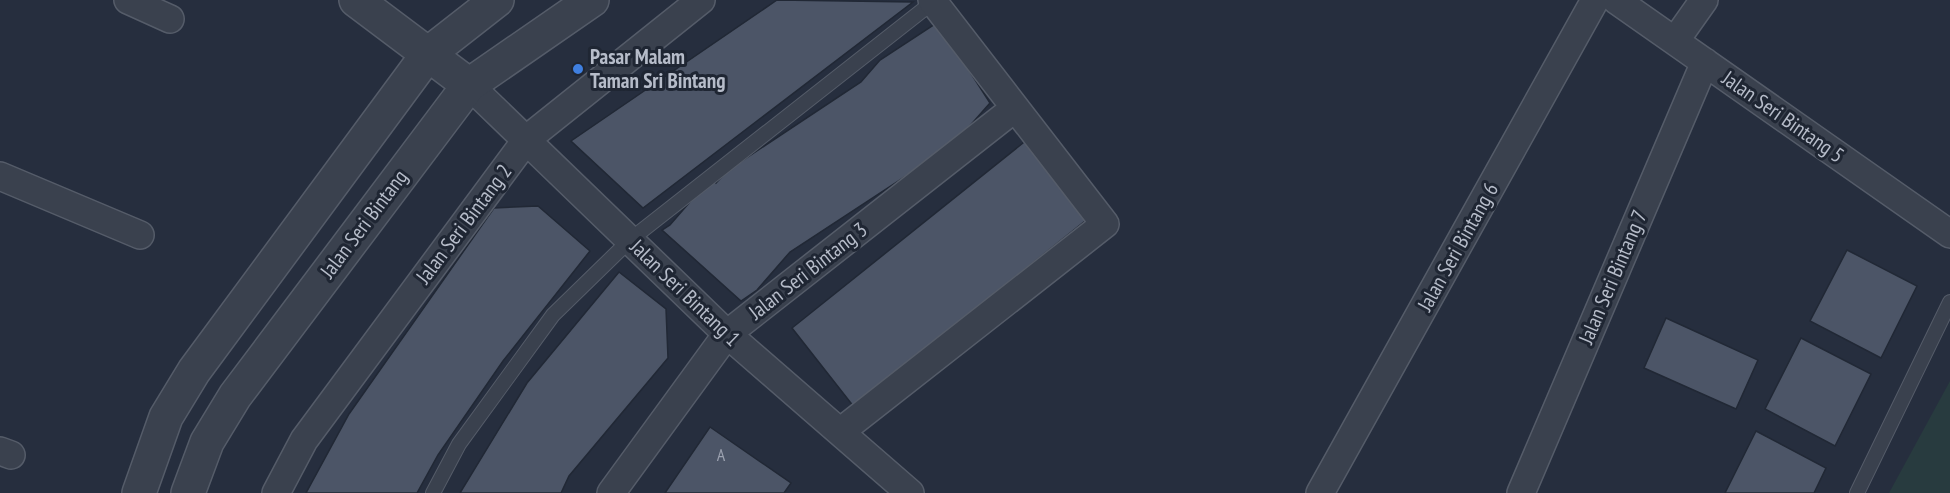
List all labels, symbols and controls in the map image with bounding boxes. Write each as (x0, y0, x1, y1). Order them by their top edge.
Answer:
place label: Pasar Malam Taman Sri Bintang (590, 43, 726, 94)
marker: Pasar Malam Taman Sri Bintang (571, 62, 585, 76)
street label: Jalan Seri Bintang 5 (1716, 64, 1850, 169)
street label: Jalan Seri Bintang 2 (409, 159, 517, 290)
street label: Jalan Seri Bintang (313, 164, 413, 284)
street label: Jalan Seri Bintang 6 (1411, 178, 1504, 317)
street label: Jalan Seri Bintang 7 (1572, 206, 1653, 349)
street label: Jalan Seri Bintang 3 (742, 216, 872, 326)
street label: Jalan Seri Bintang 1 (624, 233, 746, 352)
house number: A (717, 443, 726, 466)

